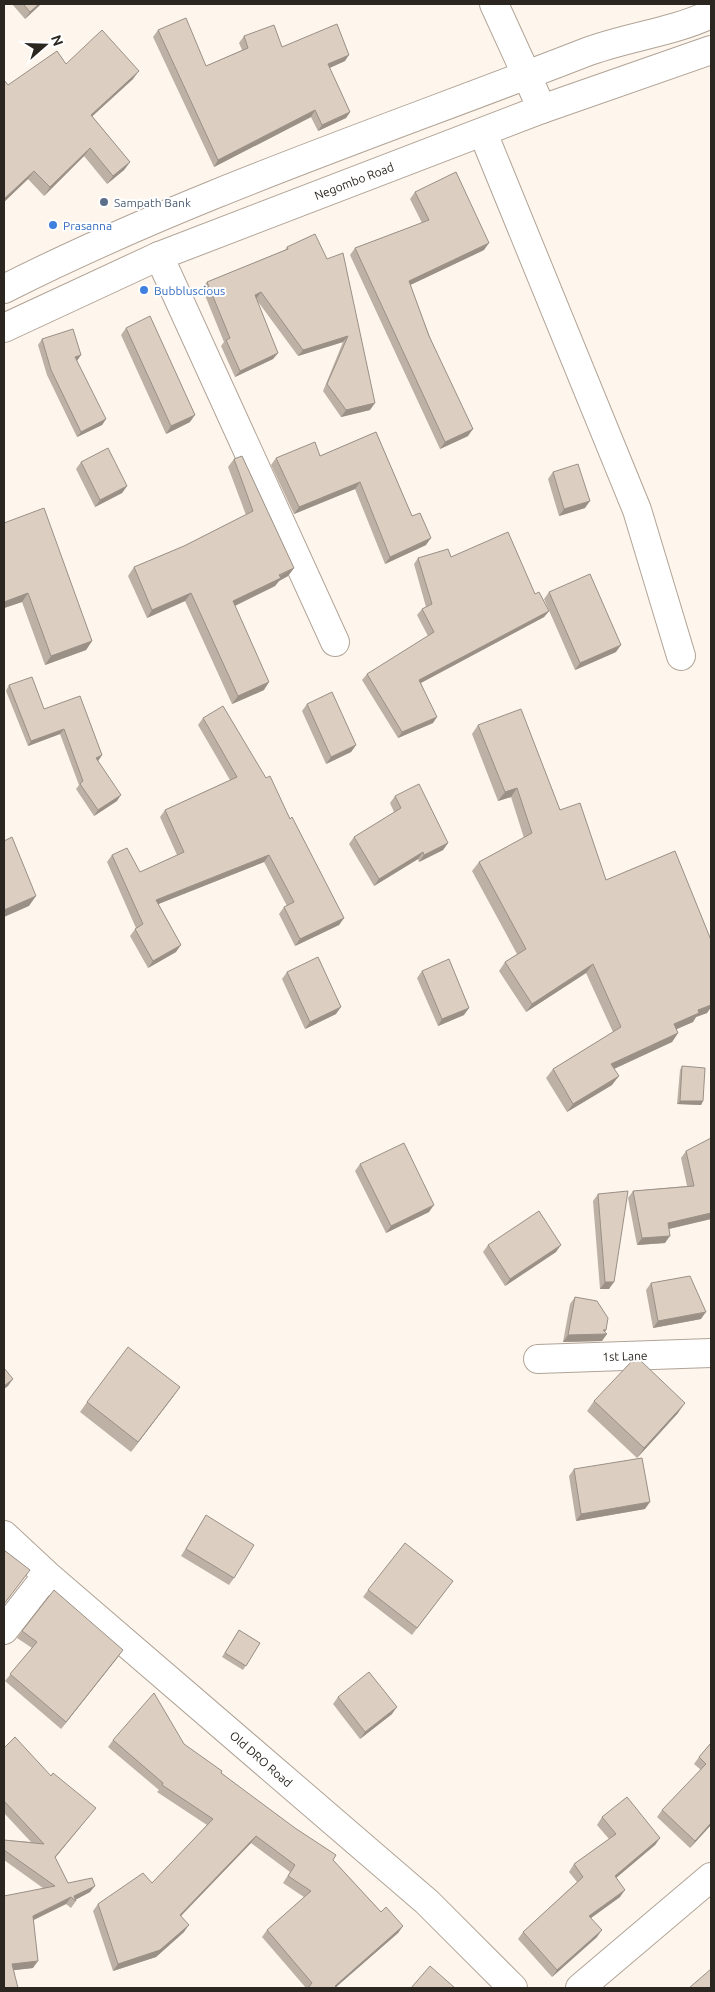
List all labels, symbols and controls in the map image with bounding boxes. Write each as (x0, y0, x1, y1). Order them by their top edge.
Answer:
north arrow (20, 20, 70, 70)
text: N (48, 33, 67, 48)
street label: Negombo Road (312, 160, 396, 202)
marker: Sampath Bank (98, 196, 110, 208)
place label: Sampath Bank (114, 196, 191, 209)
marker: Prasanna (47, 219, 59, 231)
place label: Prasanna (63, 219, 112, 232)
marker: Bubbluscious (138, 284, 150, 296)
place label: Bubbluscious (154, 284, 225, 297)
street label: 1st Lane (602, 1349, 648, 1363)
street label: Old DRO Road (227, 1729, 295, 1789)

